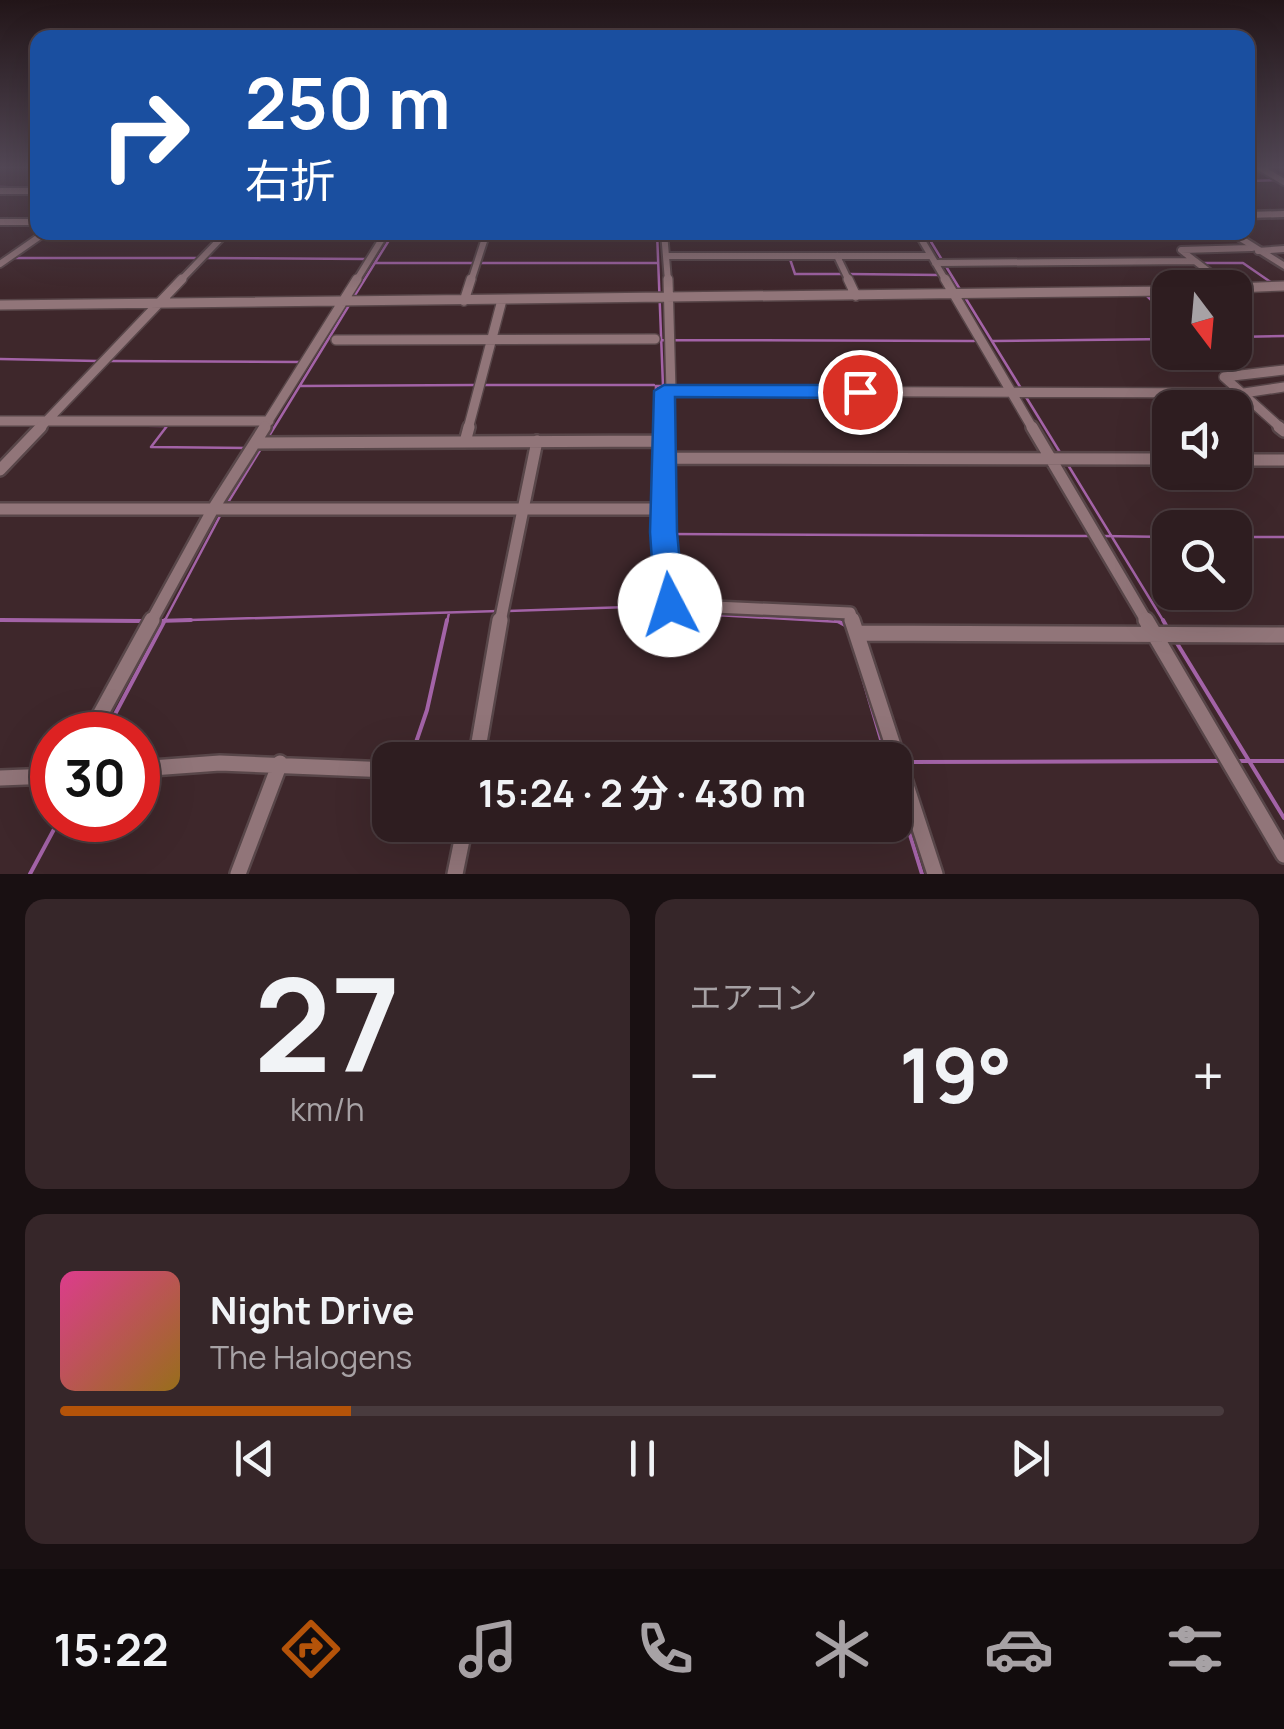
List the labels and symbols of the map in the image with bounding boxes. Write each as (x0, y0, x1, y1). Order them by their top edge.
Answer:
north arrow (1152, 270, 1252, 370)
pin (818, 350, 903, 435)
position arrow (618, 553, 722, 657)
speed limit sign: 30 (30, 712, 160, 842)

